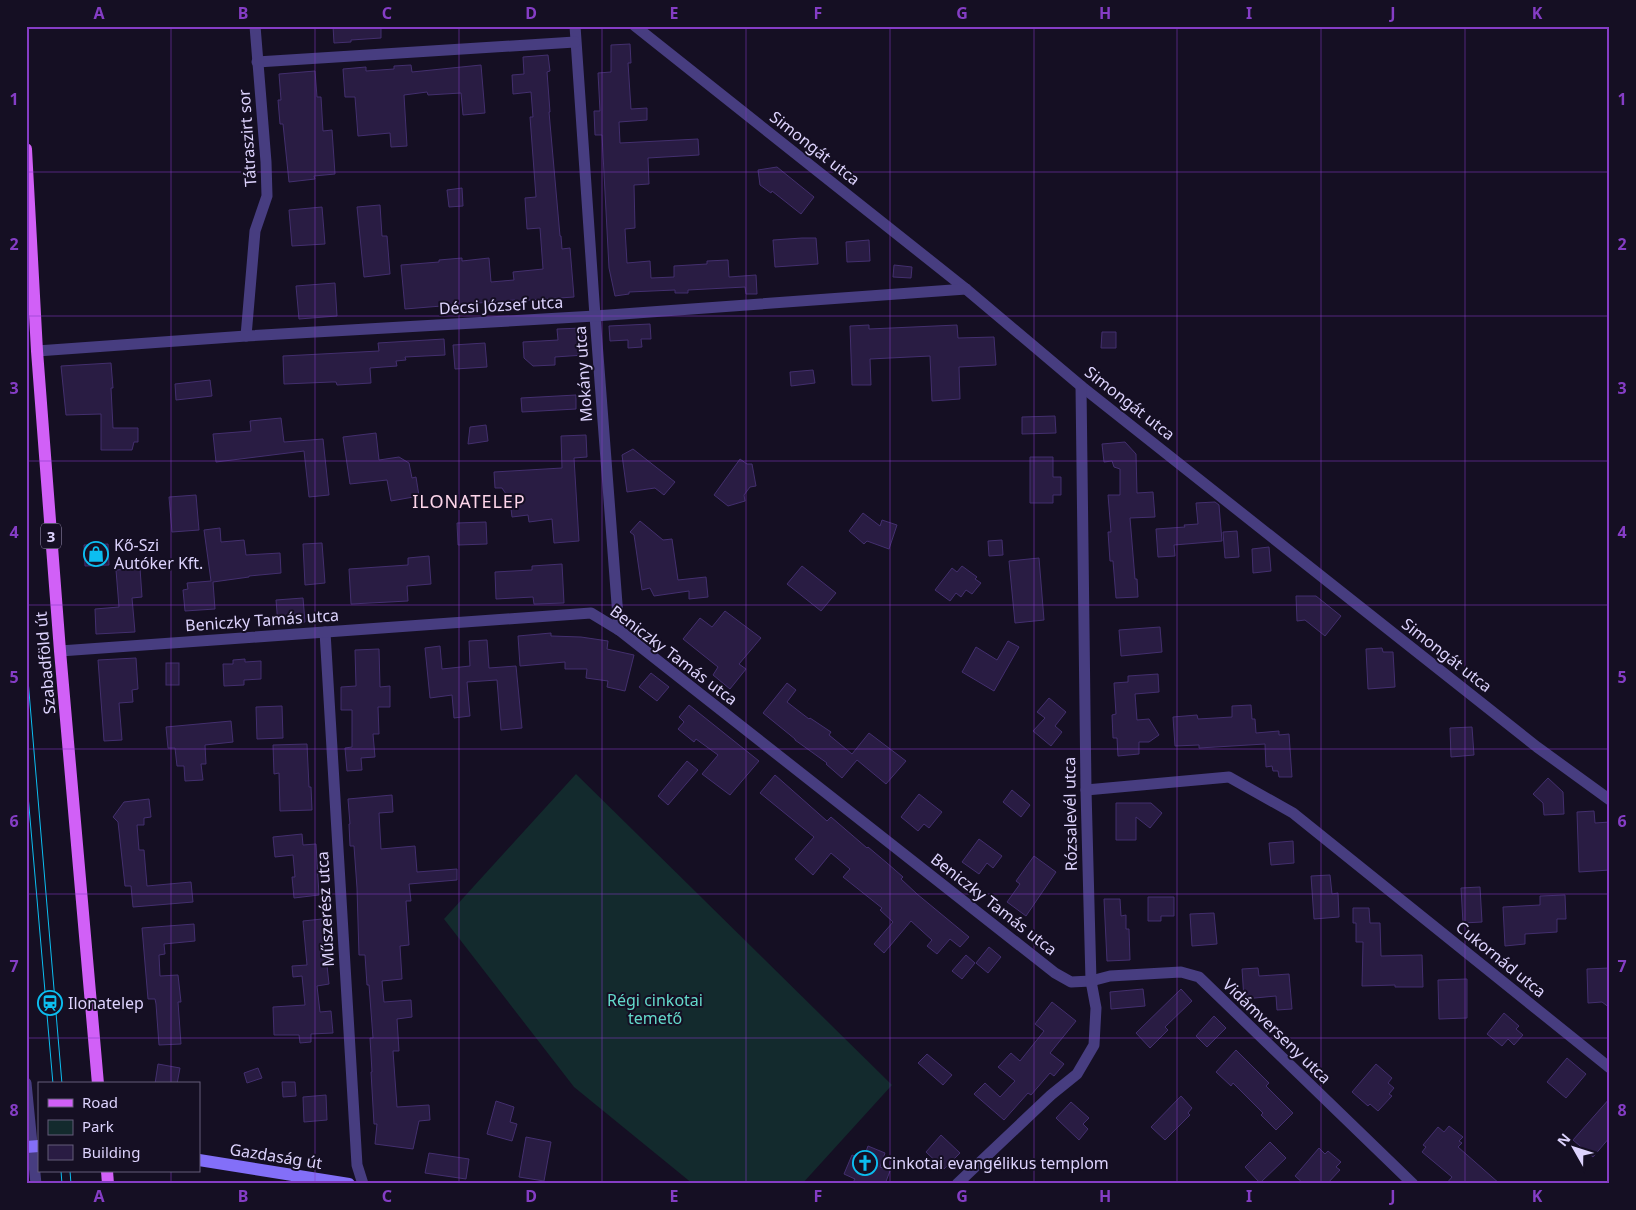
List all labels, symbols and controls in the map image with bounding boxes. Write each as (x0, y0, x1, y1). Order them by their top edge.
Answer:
text: A (93, 2, 105, 24)
text: B (238, 2, 248, 24)
text: C (382, 2, 392, 24)
text: D (525, 2, 537, 24)
text: E (670, 2, 679, 24)
text: F (814, 2, 822, 24)
text: G (956, 2, 968, 24)
text: H (1099, 2, 1111, 24)
text: I (1246, 2, 1252, 24)
text: J (1388, 2, 1396, 24)
text: K (1532, 2, 1543, 24)
text: 1 (9, 88, 19, 110)
street label: Tátraszirt sor (233, 88, 261, 187)
text: 1 (1617, 88, 1627, 110)
street label: Simongát utca (765, 106, 865, 190)
text: 2 (9, 233, 19, 255)
text: 2 (1617, 233, 1627, 255)
street label: Décsi József utca (438, 291, 564, 319)
street label: Mokány utca (569, 325, 597, 423)
street label: Simongát utca (1080, 361, 1180, 445)
text: 3 (9, 377, 19, 399)
text: 3 (1617, 377, 1627, 399)
district label: ILONATELEP (412, 489, 526, 513)
text: 4 (9, 521, 19, 543)
text: 4 (1617, 521, 1627, 543)
road number: 3 (41, 524, 61, 548)
place label: Kő-Szi Autóker Kft. (114, 534, 203, 574)
shop icon: Kő-Szi Autóker Kft. (83, 541, 109, 567)
street label: Beniczky Tamás utca (606, 600, 742, 710)
street label: Beniczky Tamás utca (184, 604, 340, 636)
street label: Szabadföld út (30, 611, 60, 715)
street label: Simongát utca (1397, 613, 1497, 697)
text: 5 (9, 666, 19, 688)
text: 5 (1617, 666, 1627, 688)
street label: Rózsalevél utca (1058, 757, 1082, 871)
text: 6 (9, 810, 19, 832)
text: 6 (1617, 810, 1627, 832)
street label: Beniczky Tamás utca (926, 848, 1062, 960)
street label: Műszerész utca (311, 851, 339, 967)
street label: Cukornád utca (1451, 916, 1551, 1002)
text: 7 (9, 955, 19, 977)
text: 7 (1617, 955, 1627, 977)
street label: Vidámverseny utca (1218, 974, 1336, 1088)
park label: Régi cinkotai temető (607, 989, 703, 1029)
station icon: Ilonatelep (37, 990, 63, 1016)
place label: Ilonatelep (68, 992, 144, 1014)
legend (38, 1082, 200, 1172)
text: Road (82, 1092, 118, 1112)
text: 8 (9, 1099, 19, 1121)
text: 8 (1617, 1099, 1627, 1121)
text: Park (82, 1116, 114, 1136)
north arrow (1548, 1122, 1598, 1172)
text: N (1553, 1129, 1574, 1150)
street label: Gazdaság út (228, 1138, 324, 1174)
text: Building (82, 1142, 140, 1162)
church icon: Cinkotai evangélikus templom (852, 1150, 878, 1176)
place label: Cinkotai evangélikus templom (882, 1152, 1109, 1174)
text: A (93, 1185, 105, 1207)
text: B (238, 1185, 248, 1207)
text: C (382, 1185, 392, 1207)
text: D (525, 1185, 537, 1207)
text: E (670, 1185, 679, 1207)
text: F (814, 1185, 822, 1207)
text: G (956, 1185, 968, 1207)
text: H (1099, 1185, 1111, 1207)
text: I (1246, 1185, 1252, 1207)
text: J (1388, 1185, 1396, 1207)
text: K (1532, 1185, 1543, 1207)

